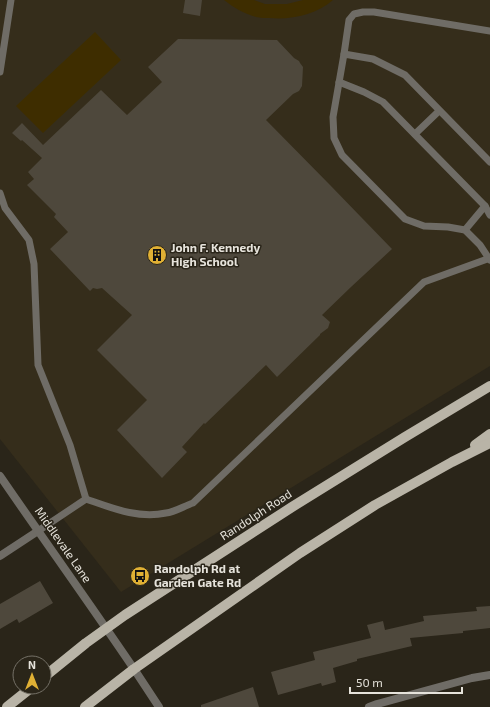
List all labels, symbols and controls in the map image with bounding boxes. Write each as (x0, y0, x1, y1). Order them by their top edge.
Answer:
place label: John F. Kennedy High School (171, 240, 260, 268)
building icon: John F. Kennedy High School (146, 244, 168, 266)
street label: Randolph Road (217, 486, 294, 542)
street label: Middlevale Lane (33, 504, 95, 585)
place label: Randolph Rd at Garden Gate Rd (154, 561, 241, 589)
bus stop icon: Randolph Rd at Garden Gate Rd (129, 565, 151, 587)
north arrow (12, 655, 52, 695)
text: N (28, 658, 36, 671)
scale bar (350, 669, 462, 695)
text: 50 m (356, 675, 383, 689)

